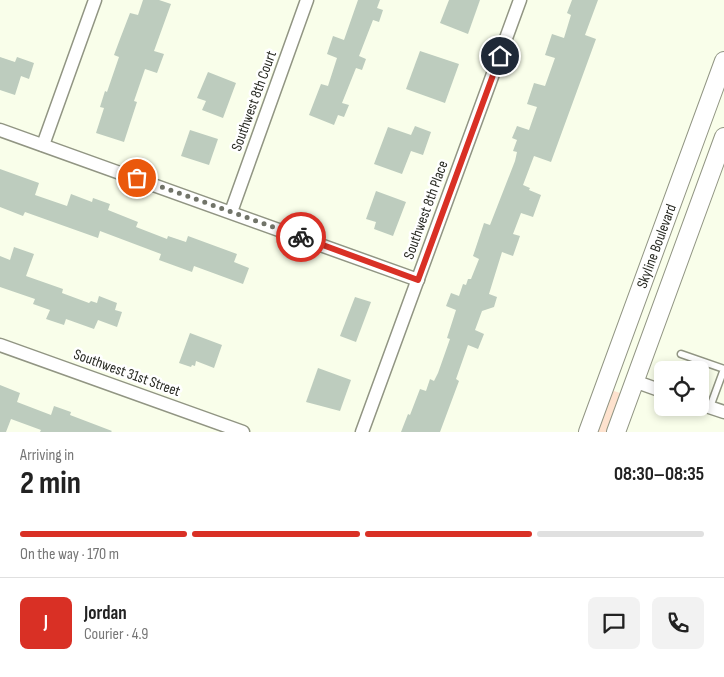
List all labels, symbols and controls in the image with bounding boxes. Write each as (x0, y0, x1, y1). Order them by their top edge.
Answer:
pin (479, 35, 521, 77)
icon: home (486, 42, 514, 70)
street label: Southwest 8th Court (227, 48, 281, 154)
pin (116, 157, 158, 199)
street label: Southwest 8th Place (399, 158, 453, 262)
icon: bag (123, 164, 151, 192)
street label: Skyline Boulevard (632, 201, 680, 291)
courier (276, 212, 326, 262)
icon: bike (287, 223, 315, 251)
street label: Southwest 31st Street (71, 345, 183, 401)
map controls (654, 361, 709, 416)
button: locate (654, 361, 709, 416)
text: Arriving in (20, 446, 74, 465)
text: 08:30–08:35 (614, 463, 704, 486)
text: 2 min (20, 464, 81, 503)
text: On the way · 170 m (20, 545, 119, 564)
button: chat (588, 597, 640, 649)
button: phone (652, 597, 704, 649)
text: Jordan (84, 602, 127, 625)
text: J (44, 611, 48, 634)
text: Courier · 4.9 (84, 625, 148, 644)

